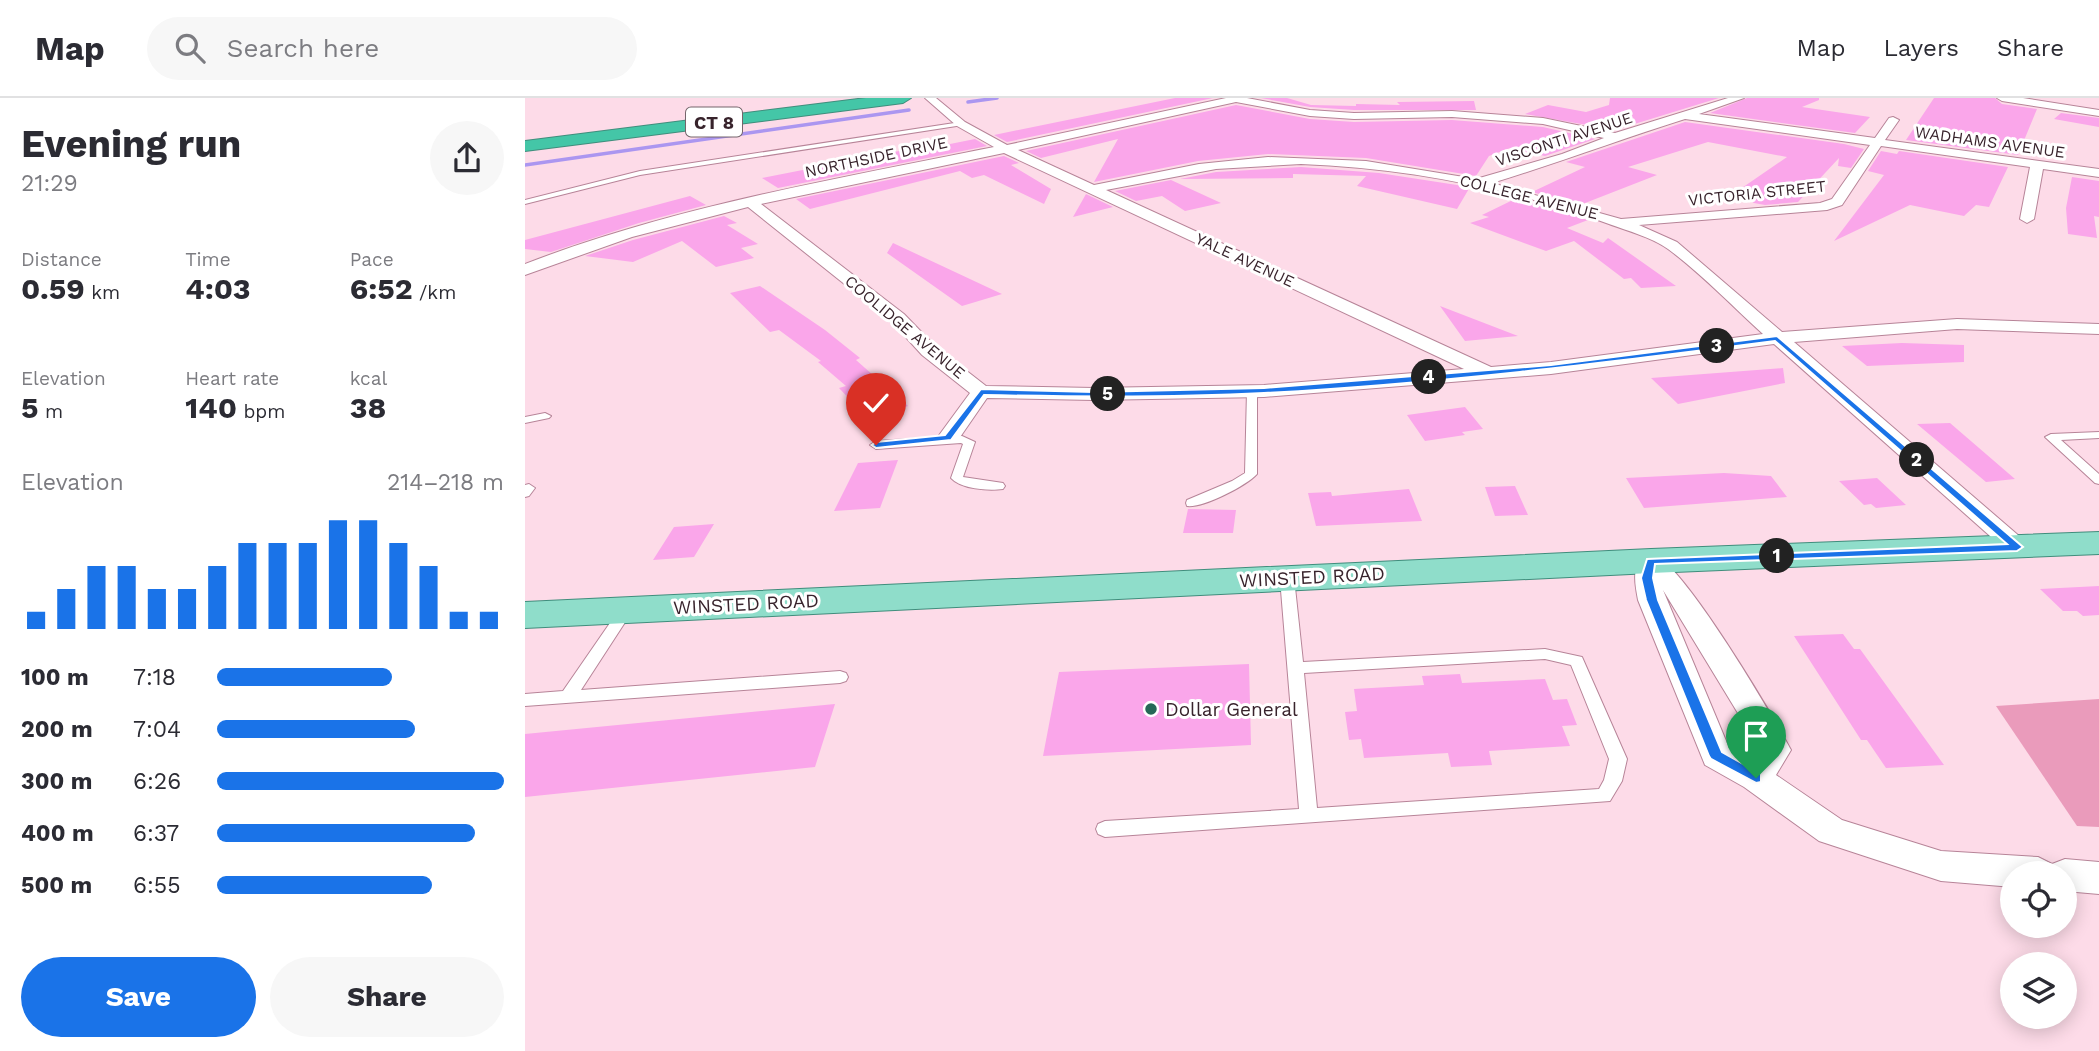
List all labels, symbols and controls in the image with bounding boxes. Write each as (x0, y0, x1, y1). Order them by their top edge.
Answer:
search box (147, 17, 637, 80)
text: Map (35, 29, 105, 68)
icon: search (171, 29, 209, 67)
text: Search here (227, 33, 379, 63)
text: Map (1797, 34, 1845, 62)
text: Layers (1883, 34, 1959, 62)
text: Share (1997, 34, 2064, 62)
road number: CT 8 (686, 107, 742, 136)
street label: VISCONTI AVENUE (1493, 108, 1635, 170)
button: share (430, 121, 504, 195)
text: Evening run (21, 122, 241, 166)
street label: WADHAMS AVENUE (1914, 122, 2066, 162)
street label: NORTHSIDE DRIVE (803, 133, 949, 181)
text: 21:29 (21, 170, 78, 197)
street label: COLLEGE AVENUE (1458, 171, 1600, 223)
street label: VICTORIA STREET (1687, 176, 1827, 210)
street label: YALE AVENUE (1193, 229, 1297, 291)
text: Distance (21, 248, 102, 271)
text: Time (185, 248, 231, 271)
text: Pace (350, 248, 394, 271)
text: 0.59 (21, 271, 85, 306)
text: 4:03 (185, 271, 251, 306)
text: 6:52 (350, 271, 413, 306)
street label: COOLIDGE AVENUE (841, 271, 969, 383)
text: km (85, 281, 120, 304)
text: /km (413, 281, 456, 304)
pin: 3 (1699, 328, 1735, 364)
text: 3 (1711, 334, 1722, 357)
pin: 4 (1411, 360, 1447, 394)
text: 4 (1422, 365, 1435, 388)
text: Elevation (21, 367, 106, 390)
text: Heart rate (185, 367, 279, 390)
text: kcal (350, 367, 387, 390)
pin (846, 373, 906, 445)
pin: 5 (1091, 376, 1125, 412)
text: 5 (1102, 382, 1113, 405)
icon: check (857, 384, 895, 422)
text: 5 (21, 390, 39, 425)
text: 140 (185, 390, 237, 425)
text: 38 (350, 390, 386, 425)
text: m (39, 400, 63, 423)
text: bpm (237, 400, 285, 423)
pin: 2 (1899, 442, 1935, 478)
text: 2 (1911, 448, 1922, 471)
text: Elevation (21, 469, 124, 496)
text: 214–218 m (387, 469, 504, 496)
pin: 1 (1759, 538, 1795, 574)
text: 1 (1772, 544, 1781, 567)
street label: WINSTED ROAD (1239, 562, 1385, 592)
street label: WINSTED ROAD (673, 589, 819, 619)
text: 100 m (21, 664, 89, 691)
text: 7:18 (133, 664, 176, 691)
place label: Dollar General (1165, 698, 1298, 721)
marker: Dollar General (1143, 701, 1159, 717)
pin (1726, 706, 1786, 778)
text: 200 m (21, 716, 93, 743)
text: 7:04 (133, 716, 181, 743)
icon: arrive (1737, 717, 1775, 755)
text: 300 m (21, 768, 92, 795)
text: 6:26 (133, 768, 181, 795)
text: 400 m (21, 820, 94, 847)
text: 6:37 (133, 820, 179, 847)
map controls (2000, 861, 2077, 1029)
button: locate (2000, 861, 2077, 938)
text: 500 m (21, 872, 92, 899)
text: 6:55 (133, 872, 181, 899)
button: layers (2000, 952, 2077, 1029)
button: Save (21, 957, 256, 1037)
button: Share (270, 957, 504, 1037)

